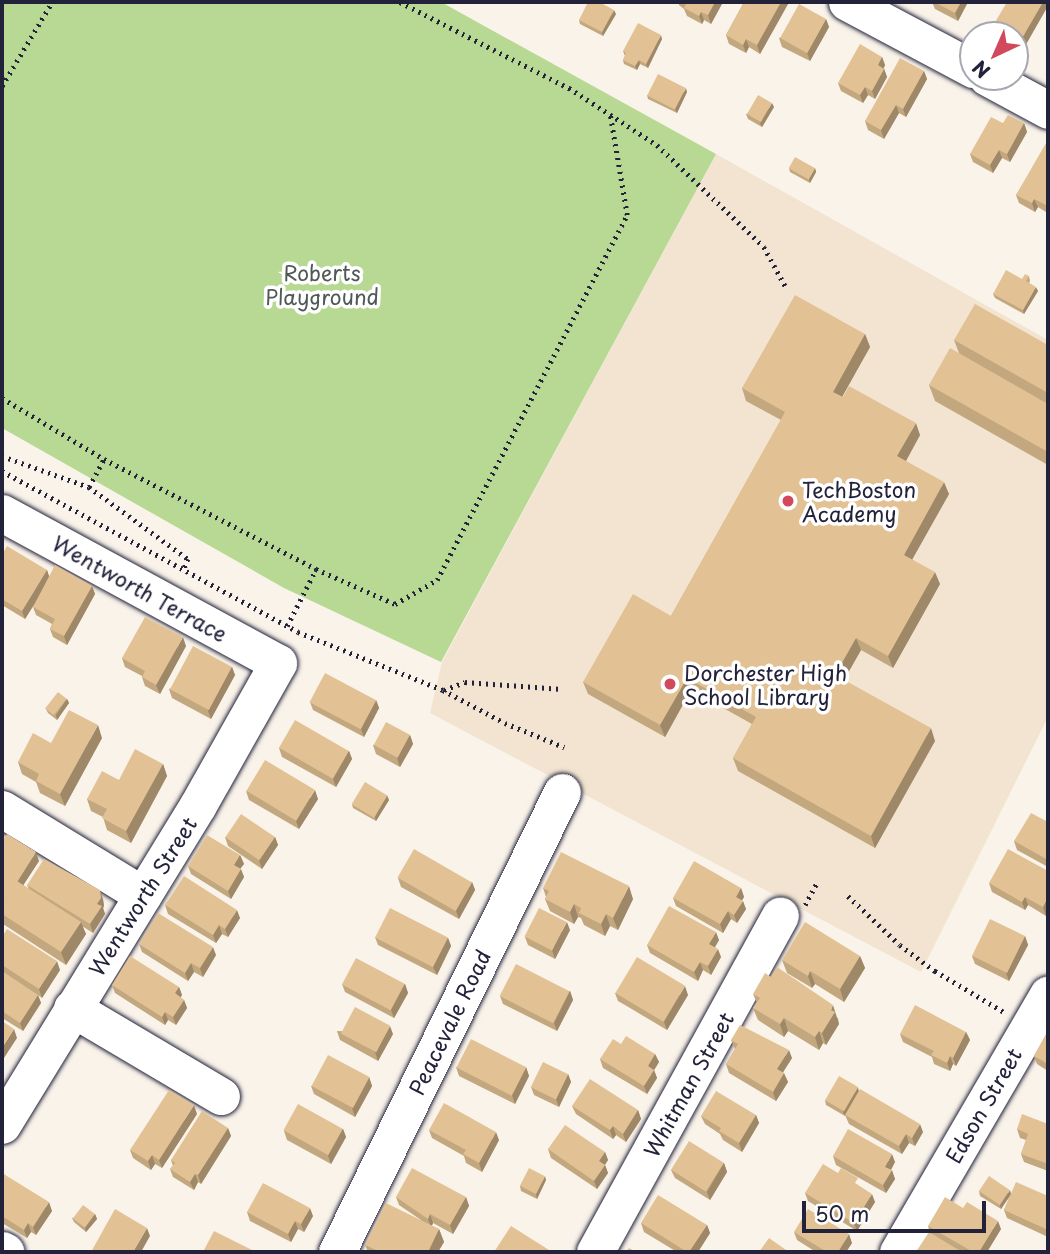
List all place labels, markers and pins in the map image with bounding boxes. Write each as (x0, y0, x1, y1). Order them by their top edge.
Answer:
place label: TechBoston Academy (802, 476, 916, 526)
marker: TechBoston Academy (780, 493, 796, 509)
place label: Dorchester High School Library (684, 659, 848, 709)
marker: Dorchester High School Library (662, 676, 678, 692)

